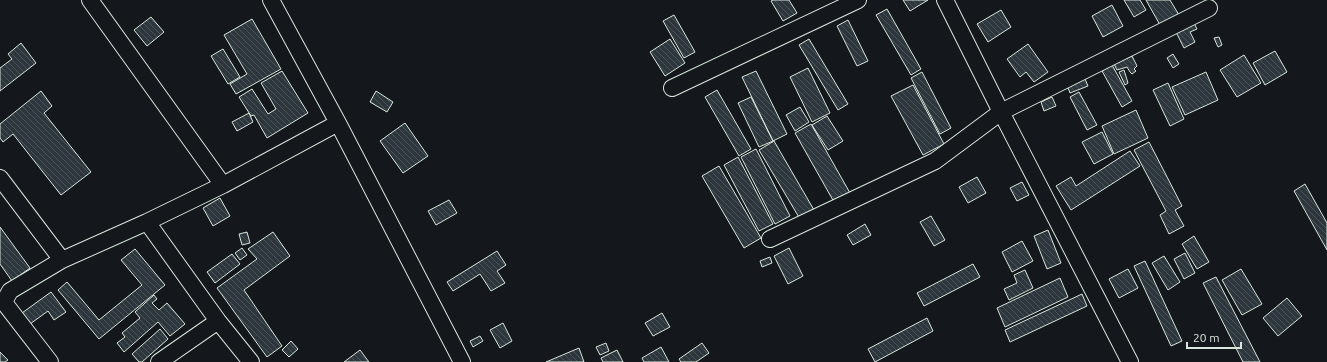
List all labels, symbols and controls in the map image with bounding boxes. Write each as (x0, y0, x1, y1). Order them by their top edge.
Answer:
scale bar (1187, 324, 1241, 350)
text: 20 m (1193, 331, 1220, 344)

